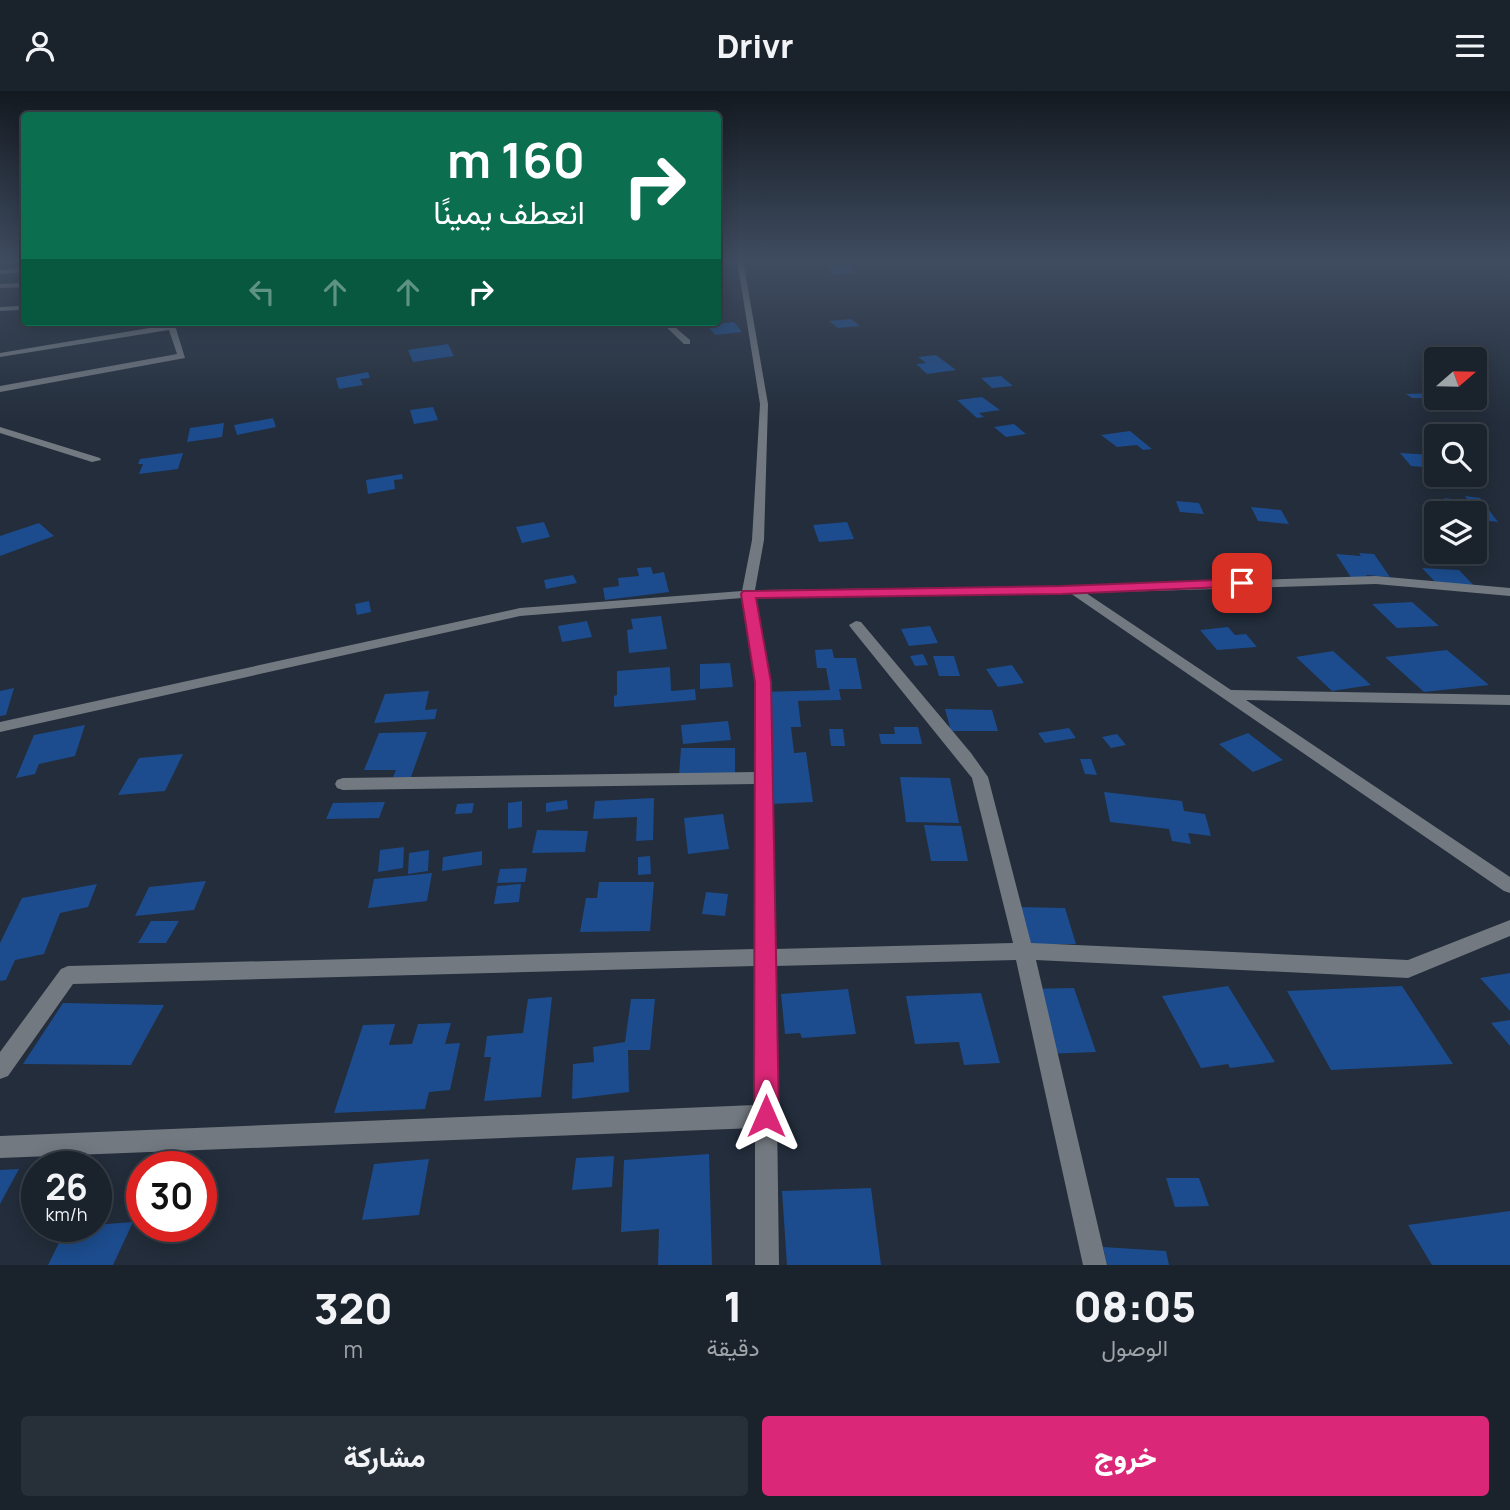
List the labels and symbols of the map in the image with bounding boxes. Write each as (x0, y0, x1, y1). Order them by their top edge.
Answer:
north arrow (1424, 347, 1488, 409)
pin (1212, 553, 1272, 613)
position arrow (729, 1079, 803, 1153)
speed limit sign: 30 (126, 1151, 217, 1242)

